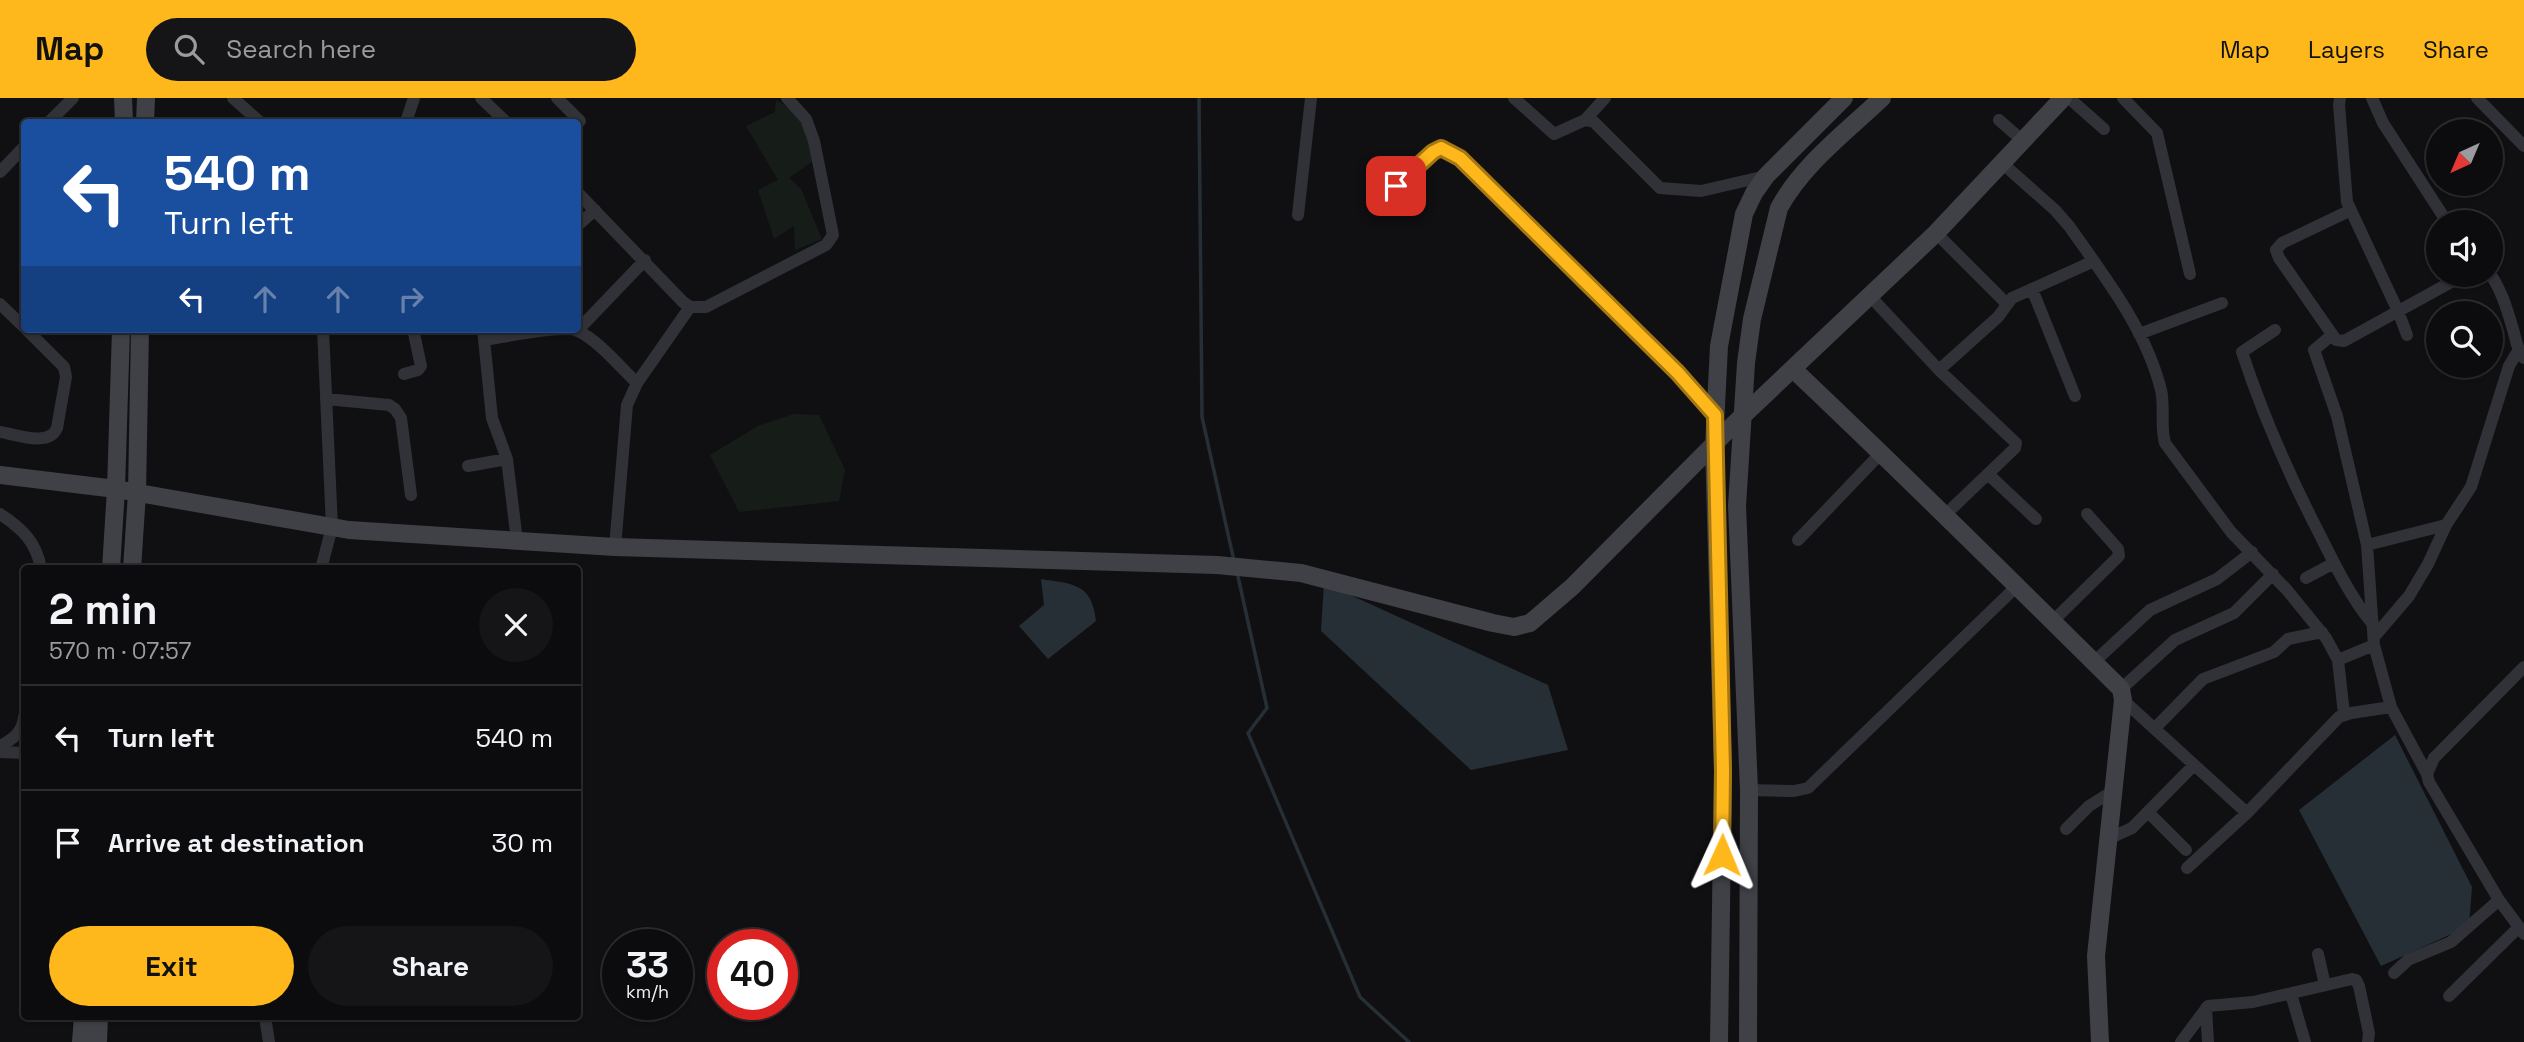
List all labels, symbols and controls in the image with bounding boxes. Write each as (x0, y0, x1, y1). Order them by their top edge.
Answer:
search box (146, 18, 636, 81)
text: Map (35, 28, 104, 70)
icon: search (170, 30, 208, 68)
text: Search here (226, 32, 376, 66)
text: Map (2220, 34, 2270, 65)
text: Layers (2308, 34, 2385, 65)
text: Share (2423, 34, 2489, 65)
north arrow (2426, 119, 2502, 196)
map controls (2426, 119, 2503, 378)
text: 540 m (164, 142, 311, 204)
icon: left (49, 147, 140, 238)
pin (1366, 156, 1426, 216)
icon: arrive (1377, 167, 1415, 205)
text: Turn left (164, 203, 294, 243)
button: sound (2426, 210, 2503, 287)
icon: left (173, 280, 211, 318)
icon: ahead (246, 280, 284, 318)
icon: ahead (319, 280, 357, 318)
icon: right (392, 280, 430, 318)
button: search (2426, 301, 2503, 378)
text: 2 min (49, 583, 158, 636)
button: close (479, 588, 553, 662)
text: 570 m · 07:57 (49, 636, 191, 666)
icon: left (49, 719, 87, 757)
text: Turn left (108, 721, 215, 755)
text: 540 m (475, 721, 553, 755)
position arrow (1685, 818, 1759, 892)
icon: arrive (49, 824, 87, 862)
text: Arrive at destination (108, 826, 365, 860)
text: 30 m (492, 826, 553, 860)
button: Exit (49, 926, 294, 1006)
button: Share (308, 926, 553, 1006)
speed limit sign: 40 (707, 929, 798, 1020)
text: 33 (626, 943, 669, 987)
text: km/h (626, 980, 669, 1003)

